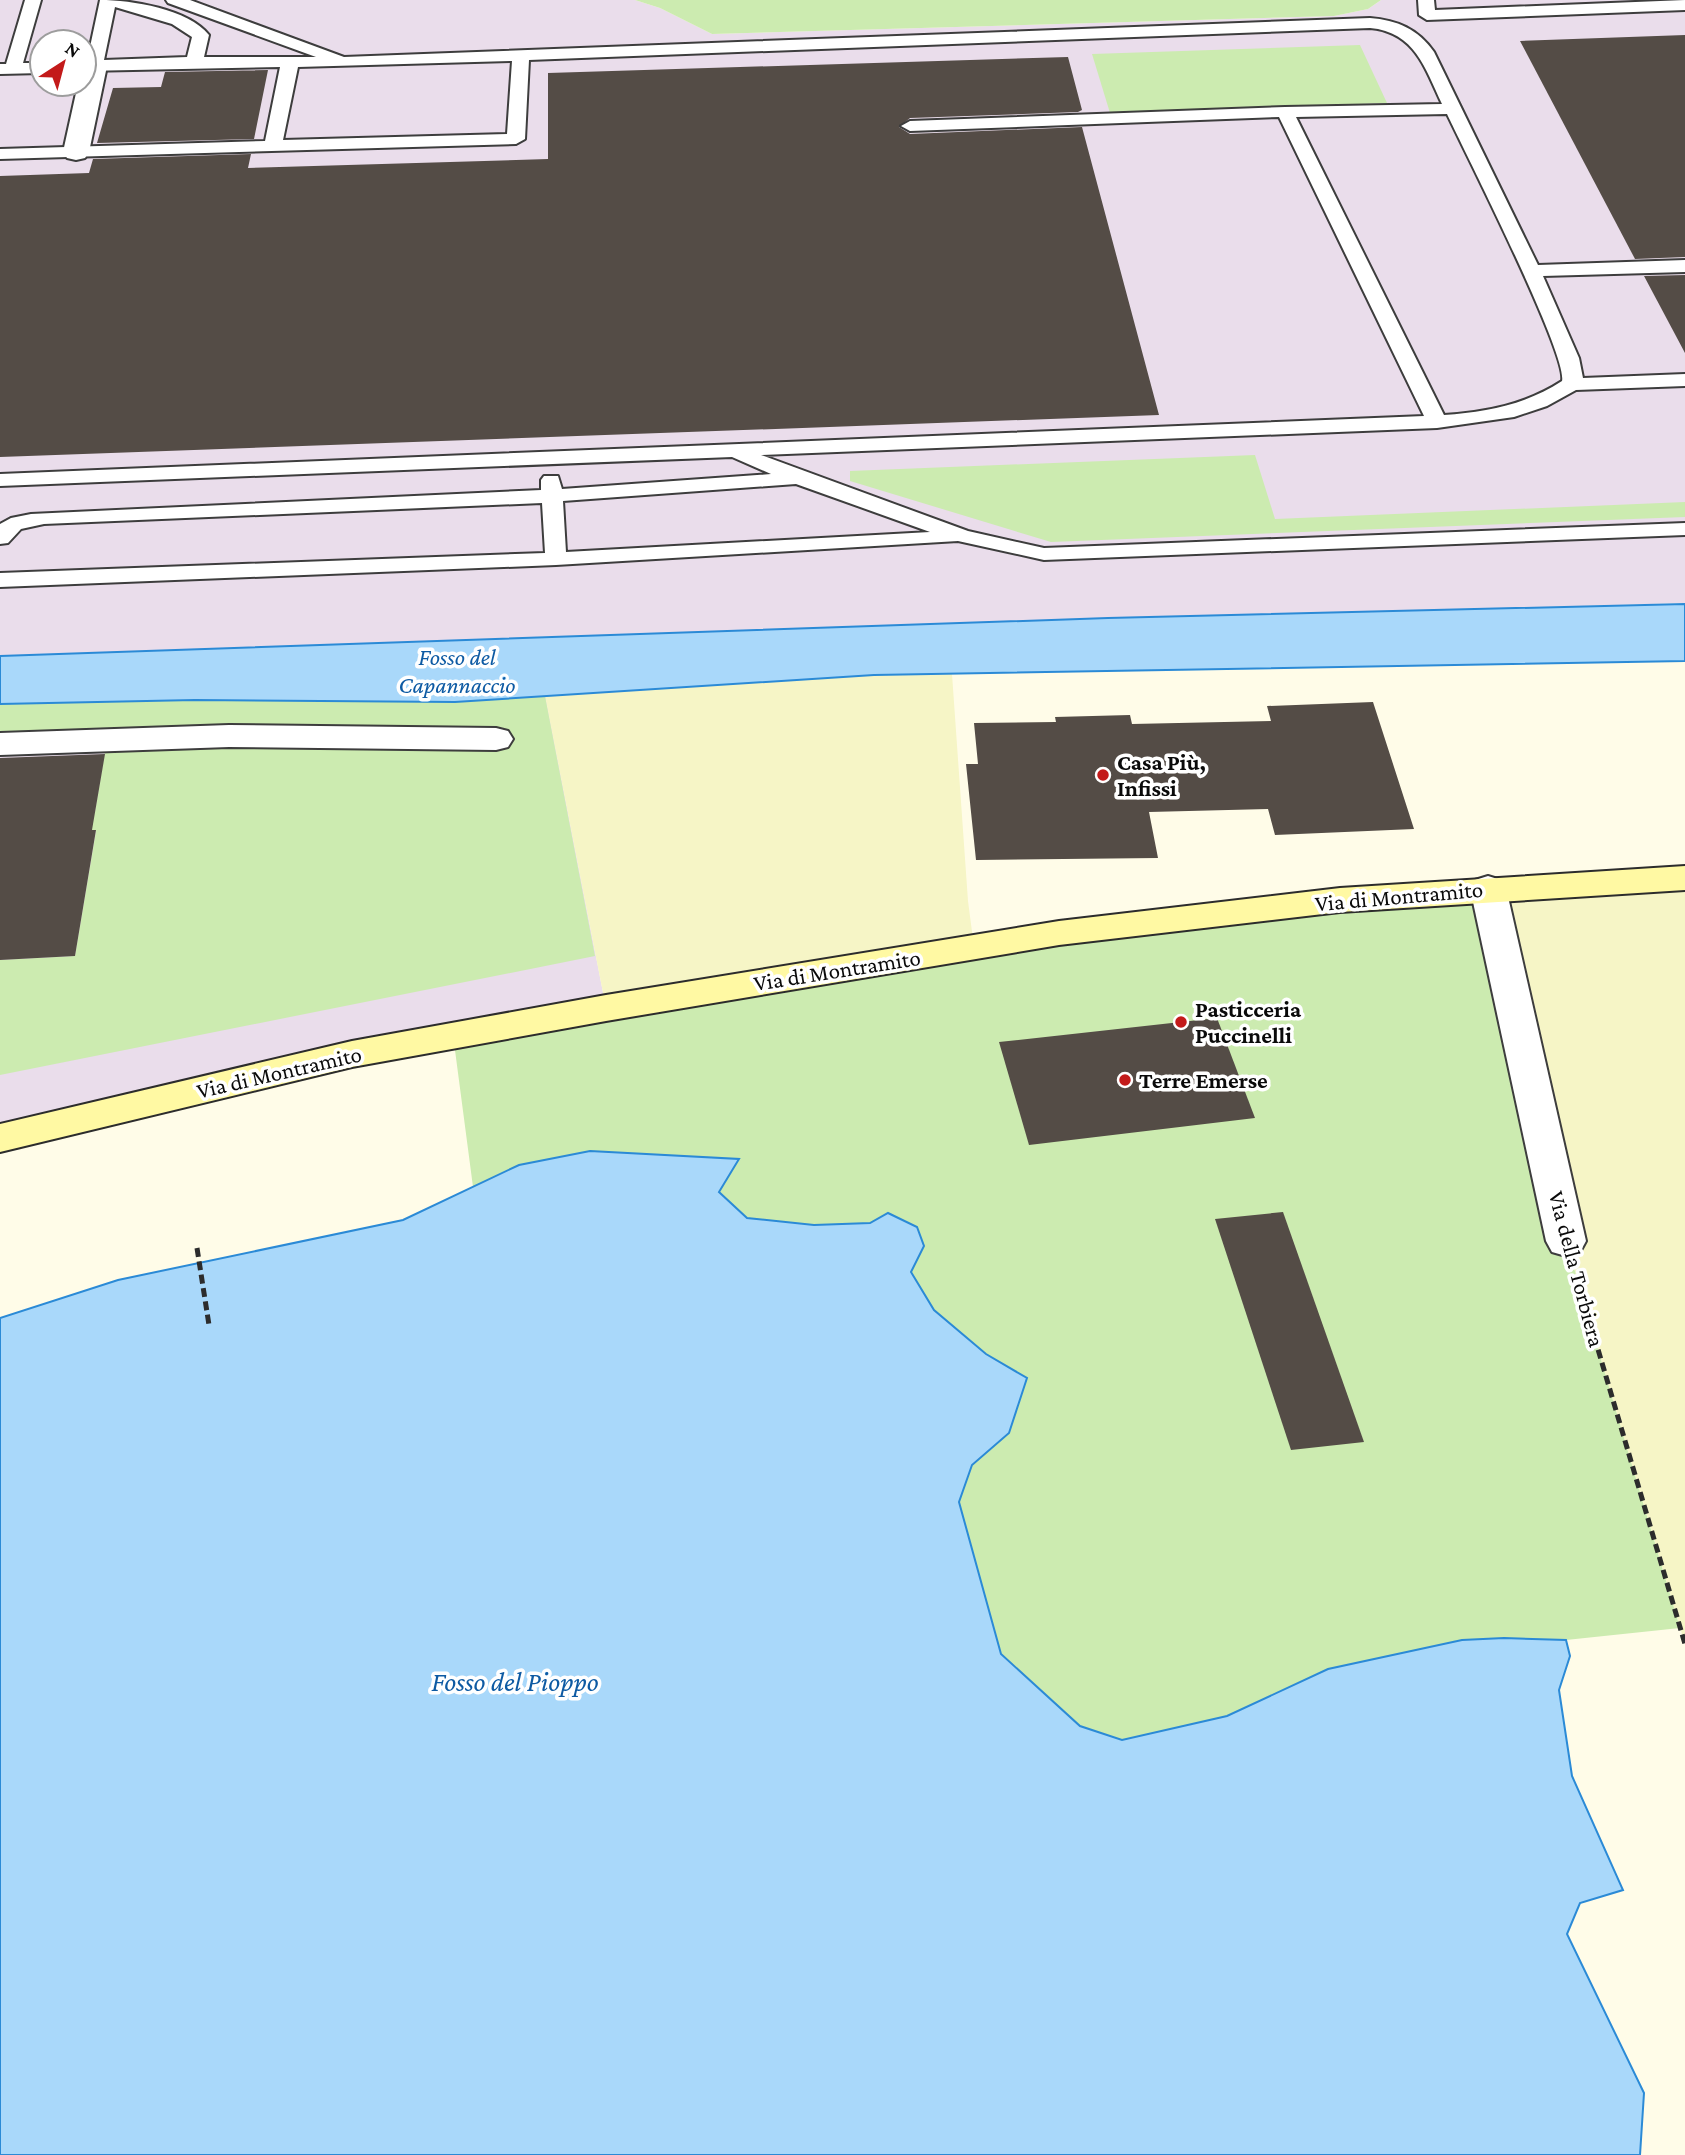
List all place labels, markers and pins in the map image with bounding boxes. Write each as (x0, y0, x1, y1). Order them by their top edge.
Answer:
place label: Casa Più, Infissi (1117, 749, 1206, 801)
marker: Casa Più, Infissi (1095, 767, 1111, 783)
place label: Pasticceria Puccinelli (1195, 996, 1302, 1048)
marker: Pasticceria Puccinelli (1173, 1014, 1189, 1030)
place label: Terre Emerse (1139, 1067, 1268, 1093)
marker: Terre Emerse (1117, 1072, 1133, 1088)

